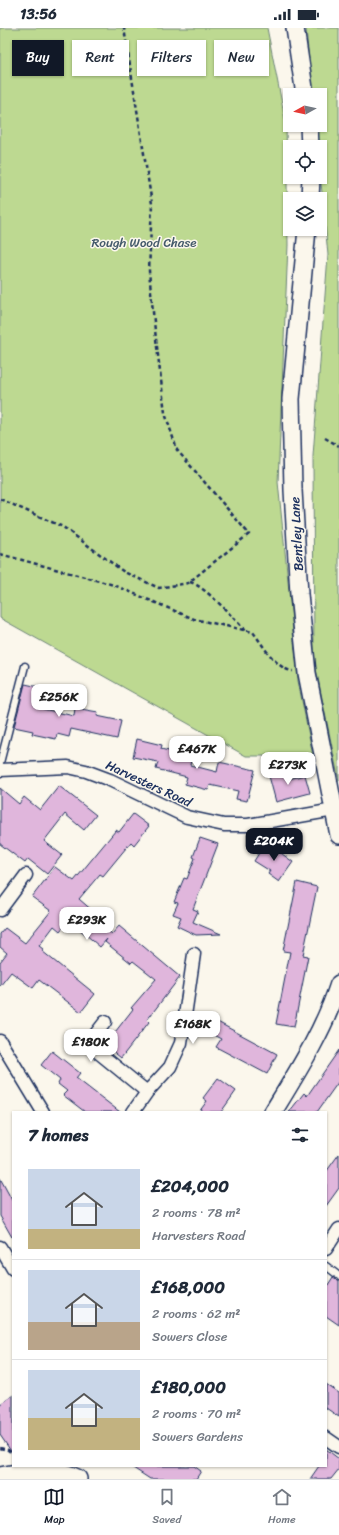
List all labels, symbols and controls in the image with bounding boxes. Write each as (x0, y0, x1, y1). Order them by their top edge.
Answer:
text: 13:56 (20, 1, 57, 27)
chip: Buy (12, 40, 64, 76)
chip: Rent (72, 40, 129, 76)
chip: Filters (137, 40, 206, 76)
chip: New (214, 40, 269, 76)
north arrow (283, 88, 327, 132)
map controls (283, 88, 327, 236)
button: locate (283, 140, 327, 184)
button: layers (283, 192, 327, 236)
park label: Rough Wood Chase (91, 231, 197, 254)
street label: Bentley Lane (283, 496, 310, 572)
pin: £256K (31, 684, 87, 718)
text: £256K (40, 685, 78, 708)
pin: £467K (169, 736, 225, 770)
text: £467K (178, 737, 216, 760)
pin: £273K (260, 752, 316, 786)
street label: Harvesters Road (102, 753, 197, 814)
text: £273K (270, 753, 306, 776)
pin: £204K (246, 828, 302, 862)
text: £204K (255, 829, 293, 852)
pin: £293K (59, 907, 115, 941)
text: £293K (68, 908, 106, 931)
pin: £168K (165, 1011, 221, 1045)
text: £168K (175, 1012, 211, 1035)
pin: £180K (63, 1029, 119, 1063)
text: £180K (73, 1030, 109, 1053)
text: 7 homes (28, 1120, 88, 1150)
icon: filters (289, 1124, 311, 1146)
text: £204,000 (152, 1171, 229, 1201)
icon: home (60, 1185, 108, 1233)
text: 2 rooms · 78 m² (152, 1201, 241, 1224)
text: Harvesters Road (152, 1224, 245, 1247)
text: £168,000 (152, 1272, 225, 1302)
icon: home (60, 1286, 108, 1334)
text: 2 rooms · 62 m² (152, 1302, 240, 1325)
text: Sowers Close (152, 1325, 227, 1348)
text: £180,000 (152, 1372, 226, 1402)
icon: home (60, 1386, 108, 1434)
text: 2 rooms · 70 m² (152, 1402, 241, 1425)
text: Sowers Gardens (152, 1425, 243, 1448)
tab: Map (43, 1486, 65, 1529)
tab: Saved (152, 1486, 181, 1529)
tab: Home (268, 1486, 296, 1529)

